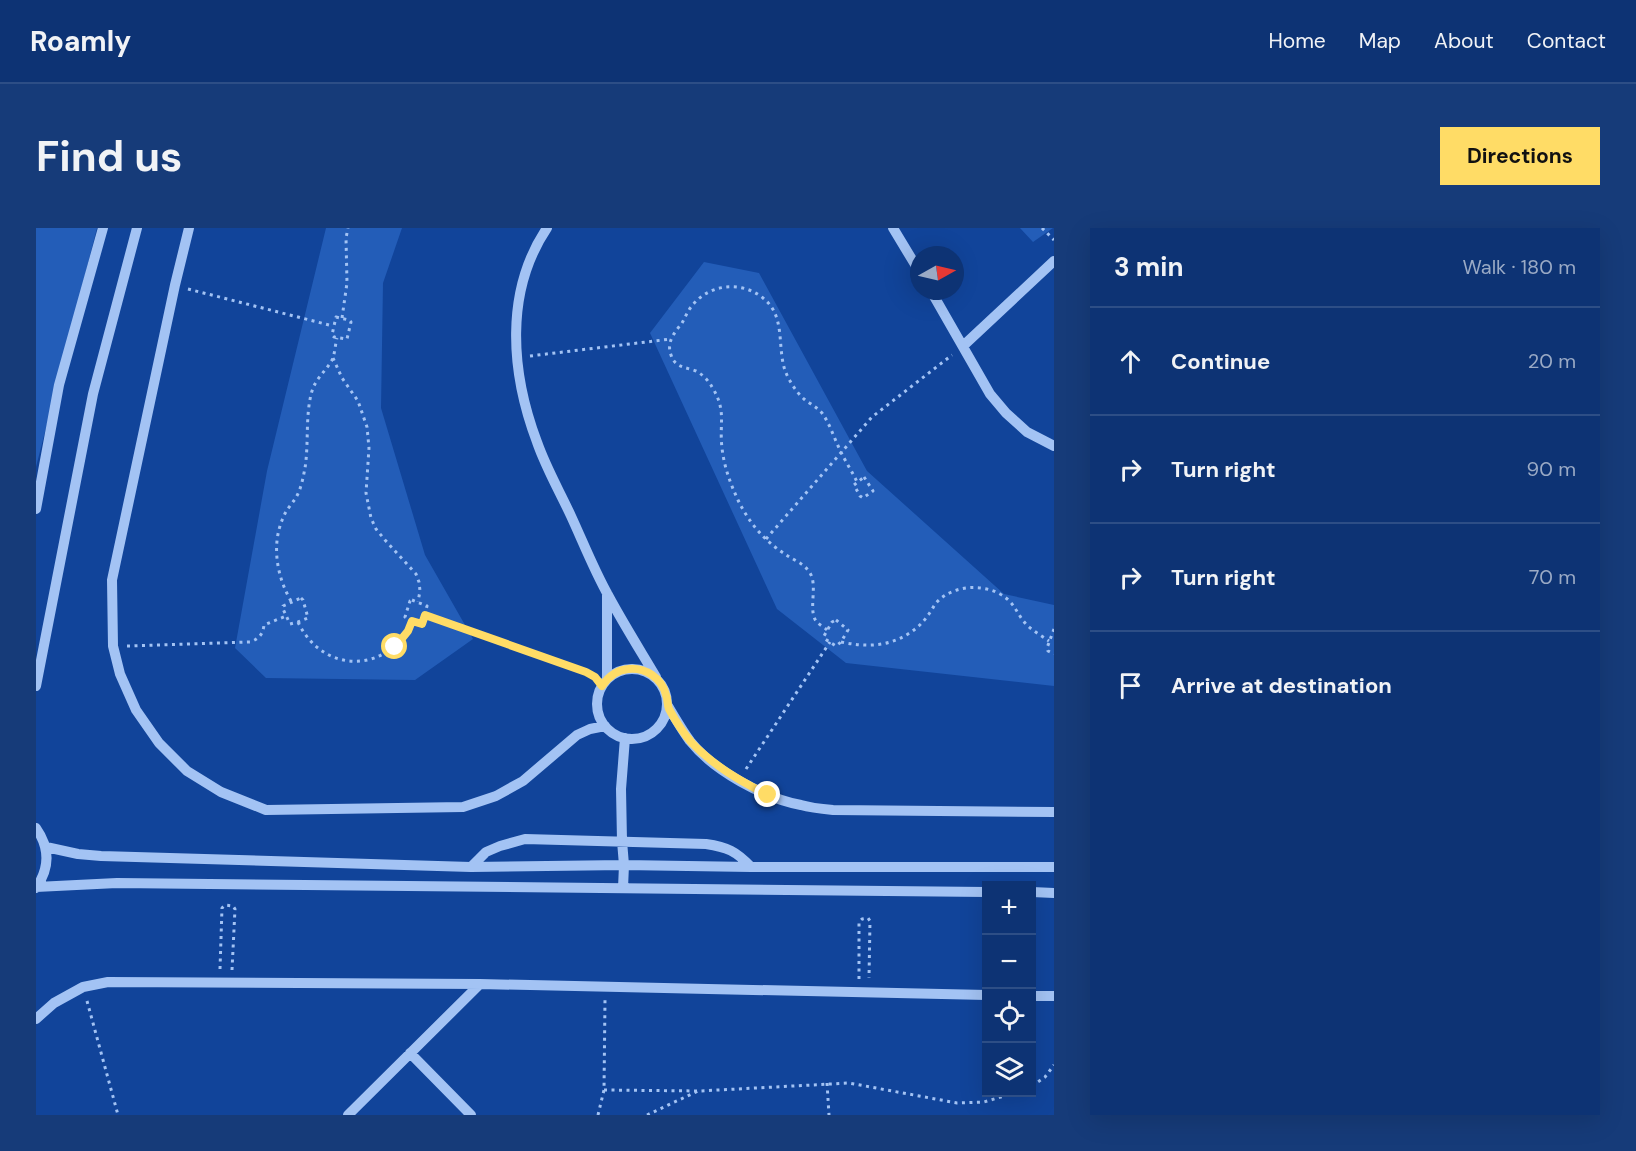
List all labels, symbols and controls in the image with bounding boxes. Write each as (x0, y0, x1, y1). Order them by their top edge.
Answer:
text: Roamly (30, 23, 131, 60)
text: Home (1268, 27, 1326, 55)
text: Map (1359, 27, 1401, 55)
text: About (1434, 27, 1494, 55)
text: Contact (1527, 27, 1606, 55)
button: Directions (1440, 127, 1600, 185)
text: Find us (36, 129, 182, 184)
north arrow (910, 246, 964, 300)
text: 3 min (1114, 250, 1183, 284)
text: Walk · 180 m (1462, 254, 1576, 280)
icon: ahead (1114, 345, 1147, 378)
text: Continue (1171, 347, 1270, 376)
text: 20 m (1528, 348, 1576, 374)
icon: right (1114, 453, 1147, 486)
text: Turn right (1171, 455, 1276, 484)
text: 90 m (1527, 456, 1576, 482)
icon: right (1114, 561, 1147, 594)
text: Turn right (1171, 563, 1276, 592)
text: 70 m (1529, 564, 1576, 590)
route start (381, 633, 407, 659)
icon: arrive (1114, 669, 1147, 702)
text: Arrive at destination (1171, 671, 1392, 700)
route end (754, 781, 780, 807)
map controls (982, 881, 1036, 1097)
button: + (982, 881, 1036, 935)
button: − (982, 935, 1036, 989)
button: locate (982, 989, 1036, 1043)
button: layers (982, 1043, 1036, 1097)

